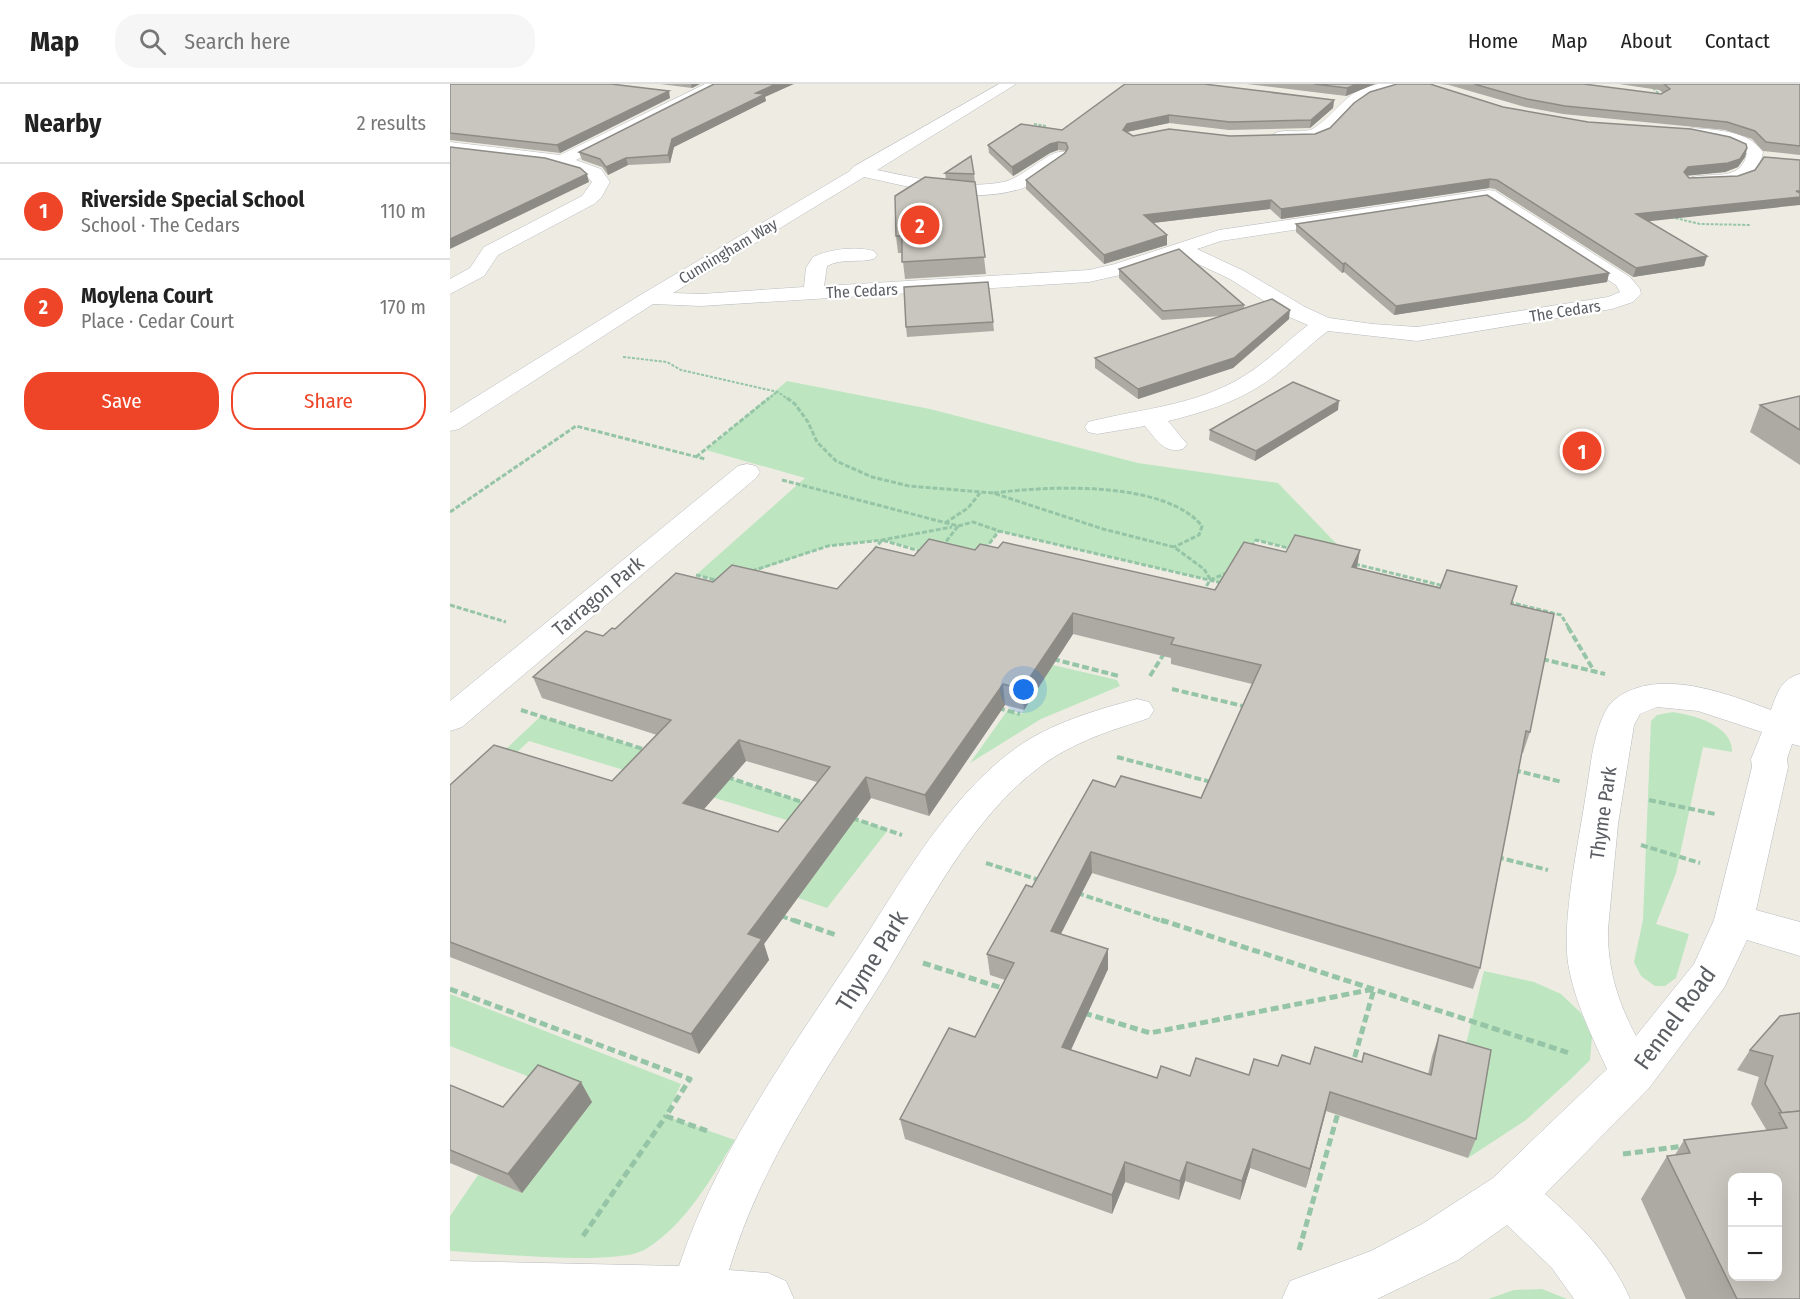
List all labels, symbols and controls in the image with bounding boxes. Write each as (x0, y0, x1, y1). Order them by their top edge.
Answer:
search box (115, 14, 535, 68)
text: Map (30, 25, 79, 58)
icon: search (136, 25, 169, 58)
text: Search here (184, 28, 290, 55)
text: Home (1468, 28, 1518, 54)
text: Map (1551, 28, 1588, 54)
text: About (1621, 28, 1672, 54)
text: Contact (1705, 28, 1770, 54)
text: Nearby (24, 108, 101, 139)
text: 2 results (357, 111, 426, 135)
text: Riverside Special School (81, 186, 304, 213)
text: 1 (39, 199, 48, 223)
text: 110 m (380, 199, 426, 223)
pin: 2 (900, 202, 940, 248)
text: School · The Cedars (81, 213, 240, 237)
street label: Cunningham Way (675, 214, 781, 288)
street label: The Cedars (826, 280, 899, 302)
text: Moylena Court (81, 282, 213, 309)
text: 2 (39, 295, 48, 319)
text: 170 m (380, 295, 426, 319)
street label: The Cedars (1528, 296, 1602, 326)
text: Place · Cedar Court (81, 309, 234, 333)
button: Save (24, 372, 219, 430)
button: Share (231, 372, 426, 430)
pin: 1 (1562, 428, 1602, 473)
street label: Tarragon Park (548, 551, 649, 641)
your location (1009, 675, 1038, 704)
street label: Thyme Park (1585, 764, 1622, 861)
street label: Thyme Park (830, 905, 914, 1016)
street label: Fennel Road (1628, 961, 1722, 1075)
map controls (1728, 1173, 1782, 1281)
button: + (1728, 1173, 1782, 1227)
button: − (1728, 1227, 1782, 1281)

